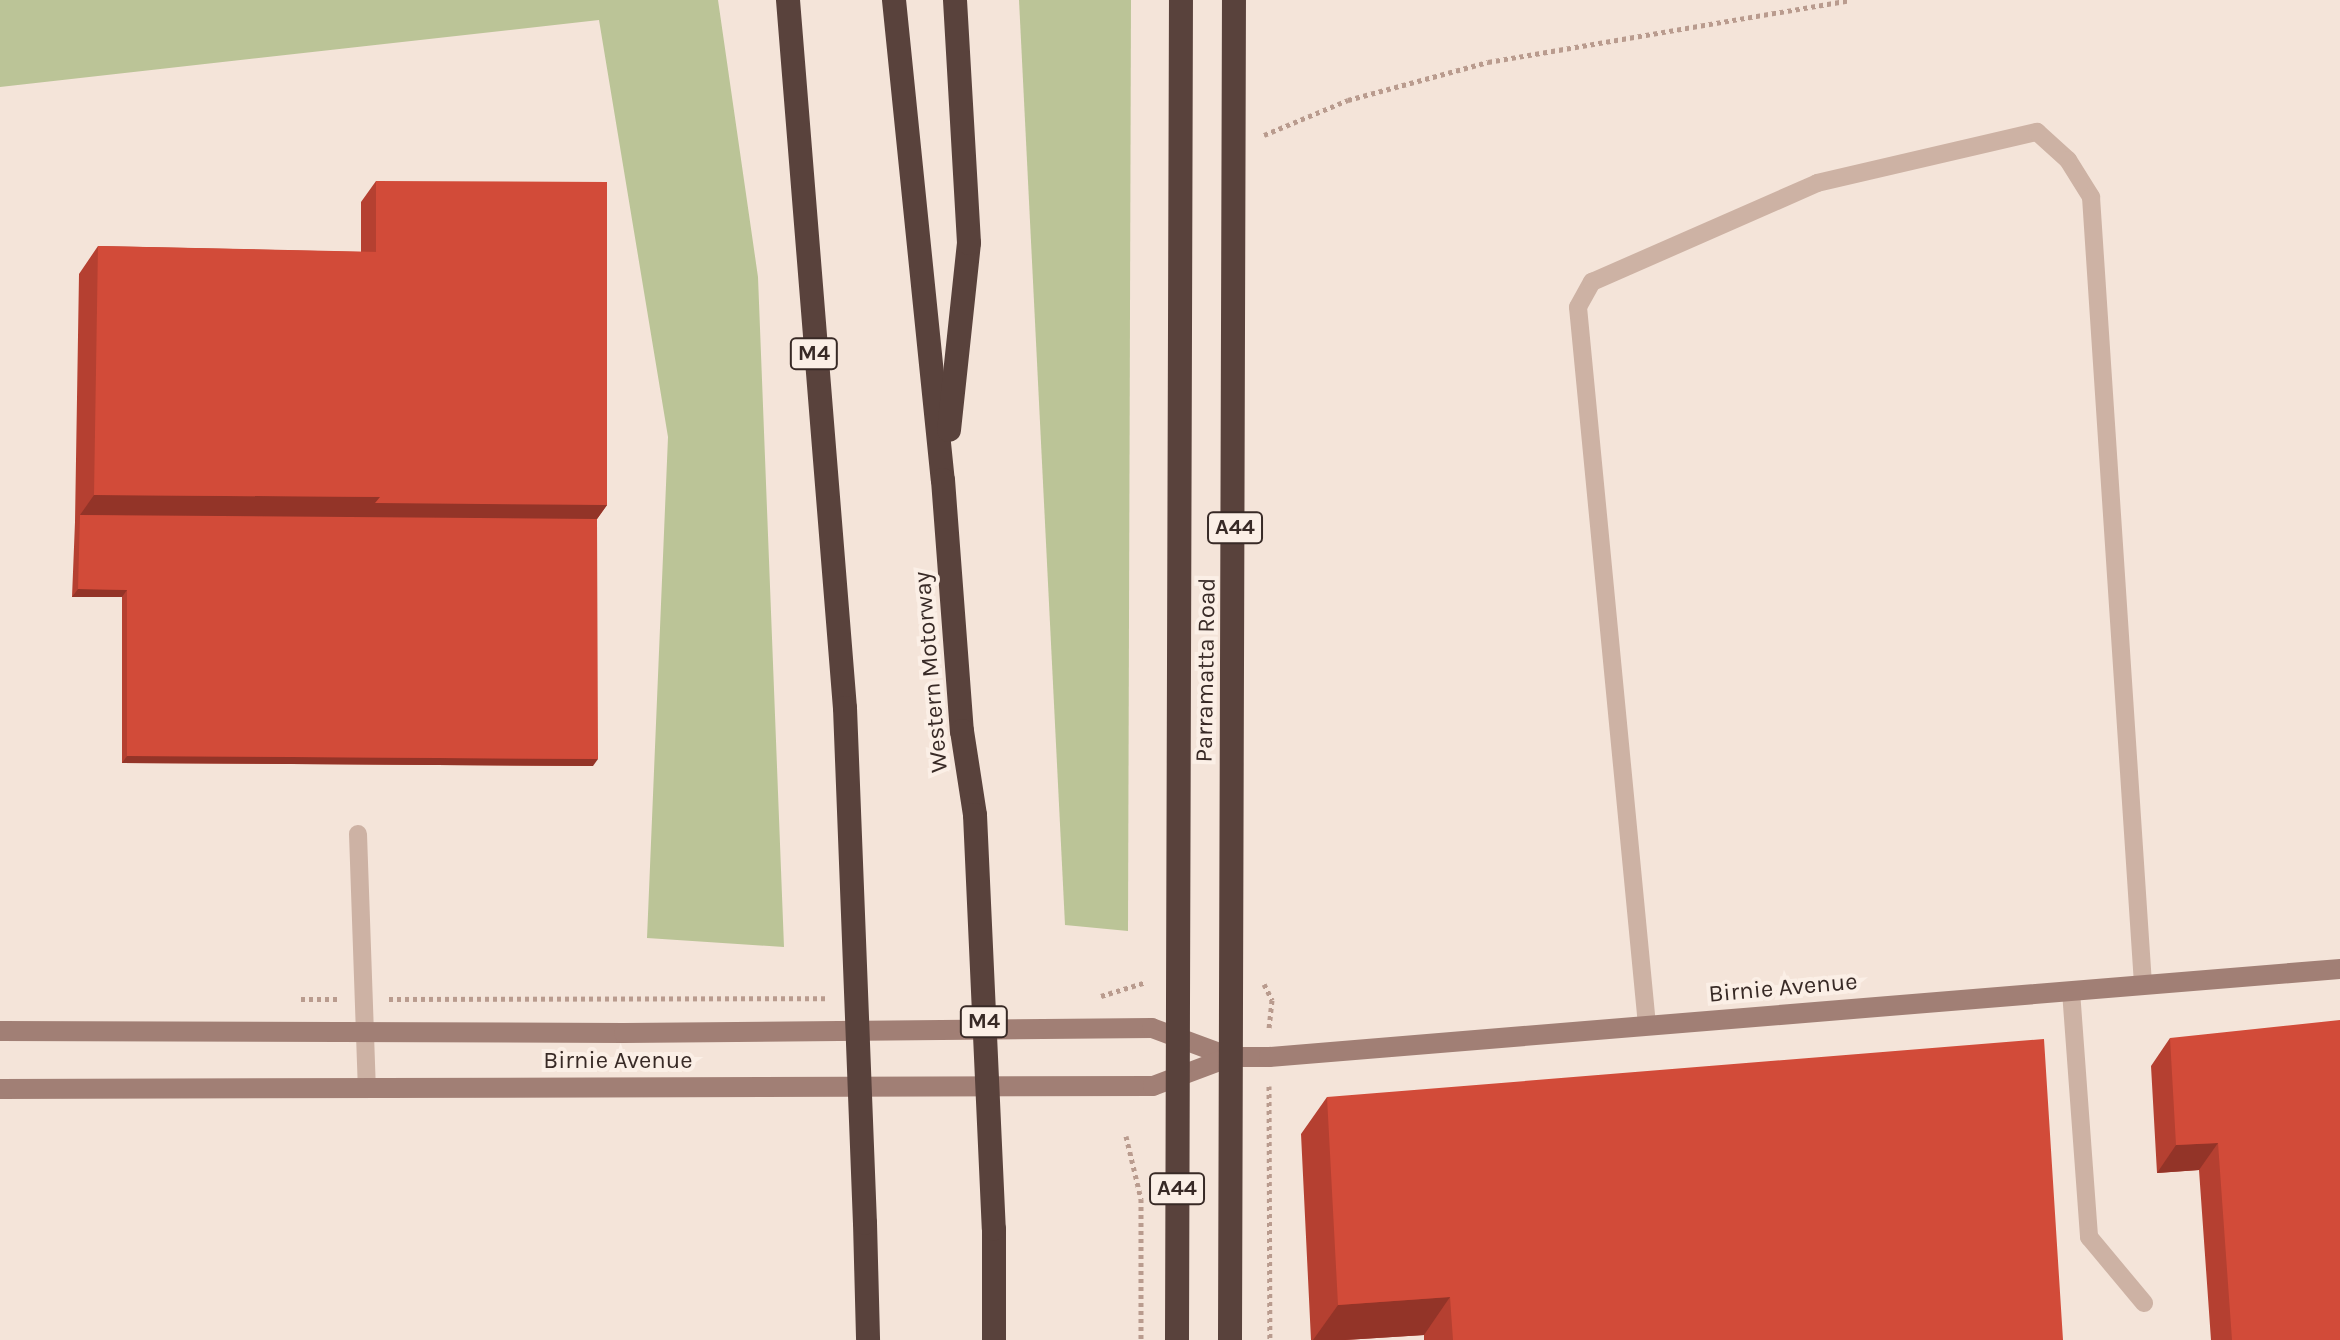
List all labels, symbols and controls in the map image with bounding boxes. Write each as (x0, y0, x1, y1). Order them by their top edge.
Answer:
road number: M4 (788, 336, 840, 372)
road number: A44 (1207, 510, 1263, 546)
street label: Western Motorway (908, 570, 954, 774)
street label: Parramatta Road (1190, 577, 1222, 763)
street label: Birnie Avenue (1707, 967, 1859, 1009)
road number: M4 (958, 1004, 1010, 1040)
street label: Birnie Avenue (543, 1047, 693, 1075)
road number: A44 (1149, 1171, 1205, 1207)

